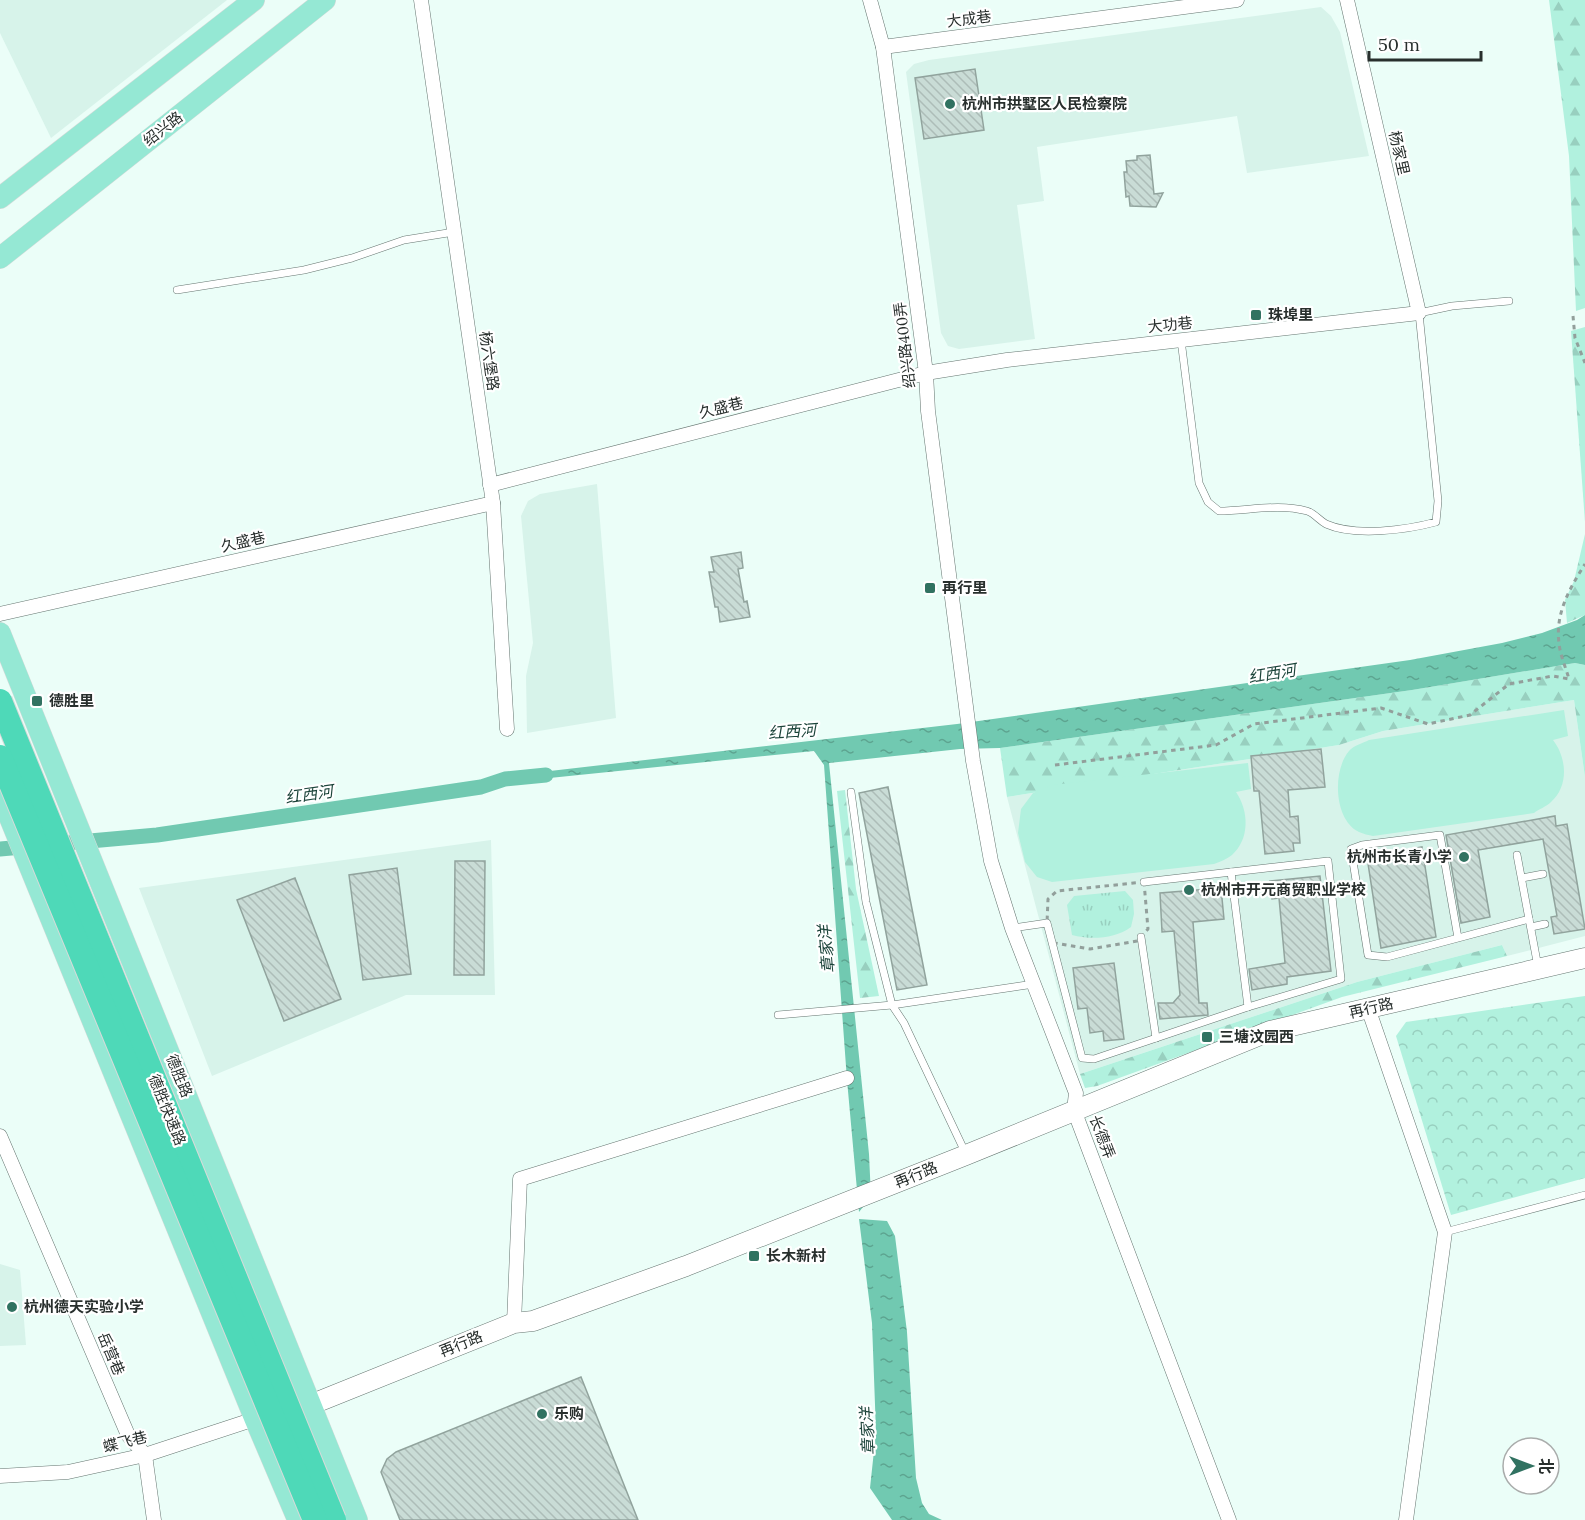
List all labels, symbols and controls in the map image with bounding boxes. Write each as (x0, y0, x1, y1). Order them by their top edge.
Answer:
street label: 大成巷 (945, 6, 992, 31)
scale bar (1369, 24, 1482, 62)
text: 50 m (1378, 33, 1420, 56)
place label: 杭州市拱墅区人民检察院 (962, 94, 1127, 113)
marker: 杭州市拱墅区人民检察院 (943, 97, 957, 111)
street label: 绍兴路 (139, 107, 186, 150)
street label: 杨家里 (1385, 129, 1414, 177)
street label: 绍兴路400弄 (890, 301, 919, 389)
place label: 珠埠里 (1268, 305, 1313, 324)
marker: 珠埠里 (1249, 308, 1263, 322)
street label: 大功巷 (1147, 313, 1193, 336)
street label: 杨六堡路 (476, 330, 503, 392)
street label: 久盛巷 (697, 393, 745, 422)
street label: 久盛巷 (219, 527, 267, 556)
place label: 再行里 (942, 578, 987, 597)
marker: 再行里 (923, 581, 937, 595)
water label: 红西河 (1247, 659, 1300, 687)
place label: 德胜里 (49, 691, 94, 710)
marker: 德胜里 (30, 694, 44, 708)
water label: 红西河 (767, 719, 820, 743)
water label: 红西河 (284, 780, 337, 807)
place label: 杭州市长青小学 (1347, 847, 1452, 866)
marker: 杭州市长青小学 (1457, 850, 1471, 864)
place label: 杭州市开元商贸职业学校 (1201, 880, 1366, 899)
marker: 杭州市开元商贸职业学校 (1182, 883, 1196, 897)
water label: 章家洋 (814, 922, 838, 974)
street label: 再行路 (1347, 993, 1395, 1022)
place label: 三塘汶园西 (1219, 1027, 1294, 1046)
marker: 三塘汶园西 (1200, 1030, 1214, 1044)
street label: 德胜路 (162, 1051, 197, 1100)
street label: 德胜快速路 (145, 1071, 190, 1148)
street label: 长德弄 (1086, 1112, 1119, 1161)
street label: 再行路 (891, 1157, 940, 1192)
place label: 长木新村 (766, 1246, 826, 1265)
marker: 长木新村 (747, 1249, 761, 1263)
place label: 杭州德天实验小学 (24, 1297, 144, 1316)
marker: 杭州德天实验小学 (5, 1300, 19, 1314)
street label: 再行路 (436, 1326, 485, 1361)
street label: 岳营巷 (94, 1329, 129, 1378)
place label: 乐购 (554, 1404, 584, 1423)
water label: 章家洋 (856, 1405, 878, 1455)
marker: 乐购 (535, 1407, 549, 1421)
street label: 蝶飞巷 (101, 1427, 149, 1456)
north arrow (1501, 1436, 1561, 1496)
text: 北 (1536, 1458, 1556, 1474)

